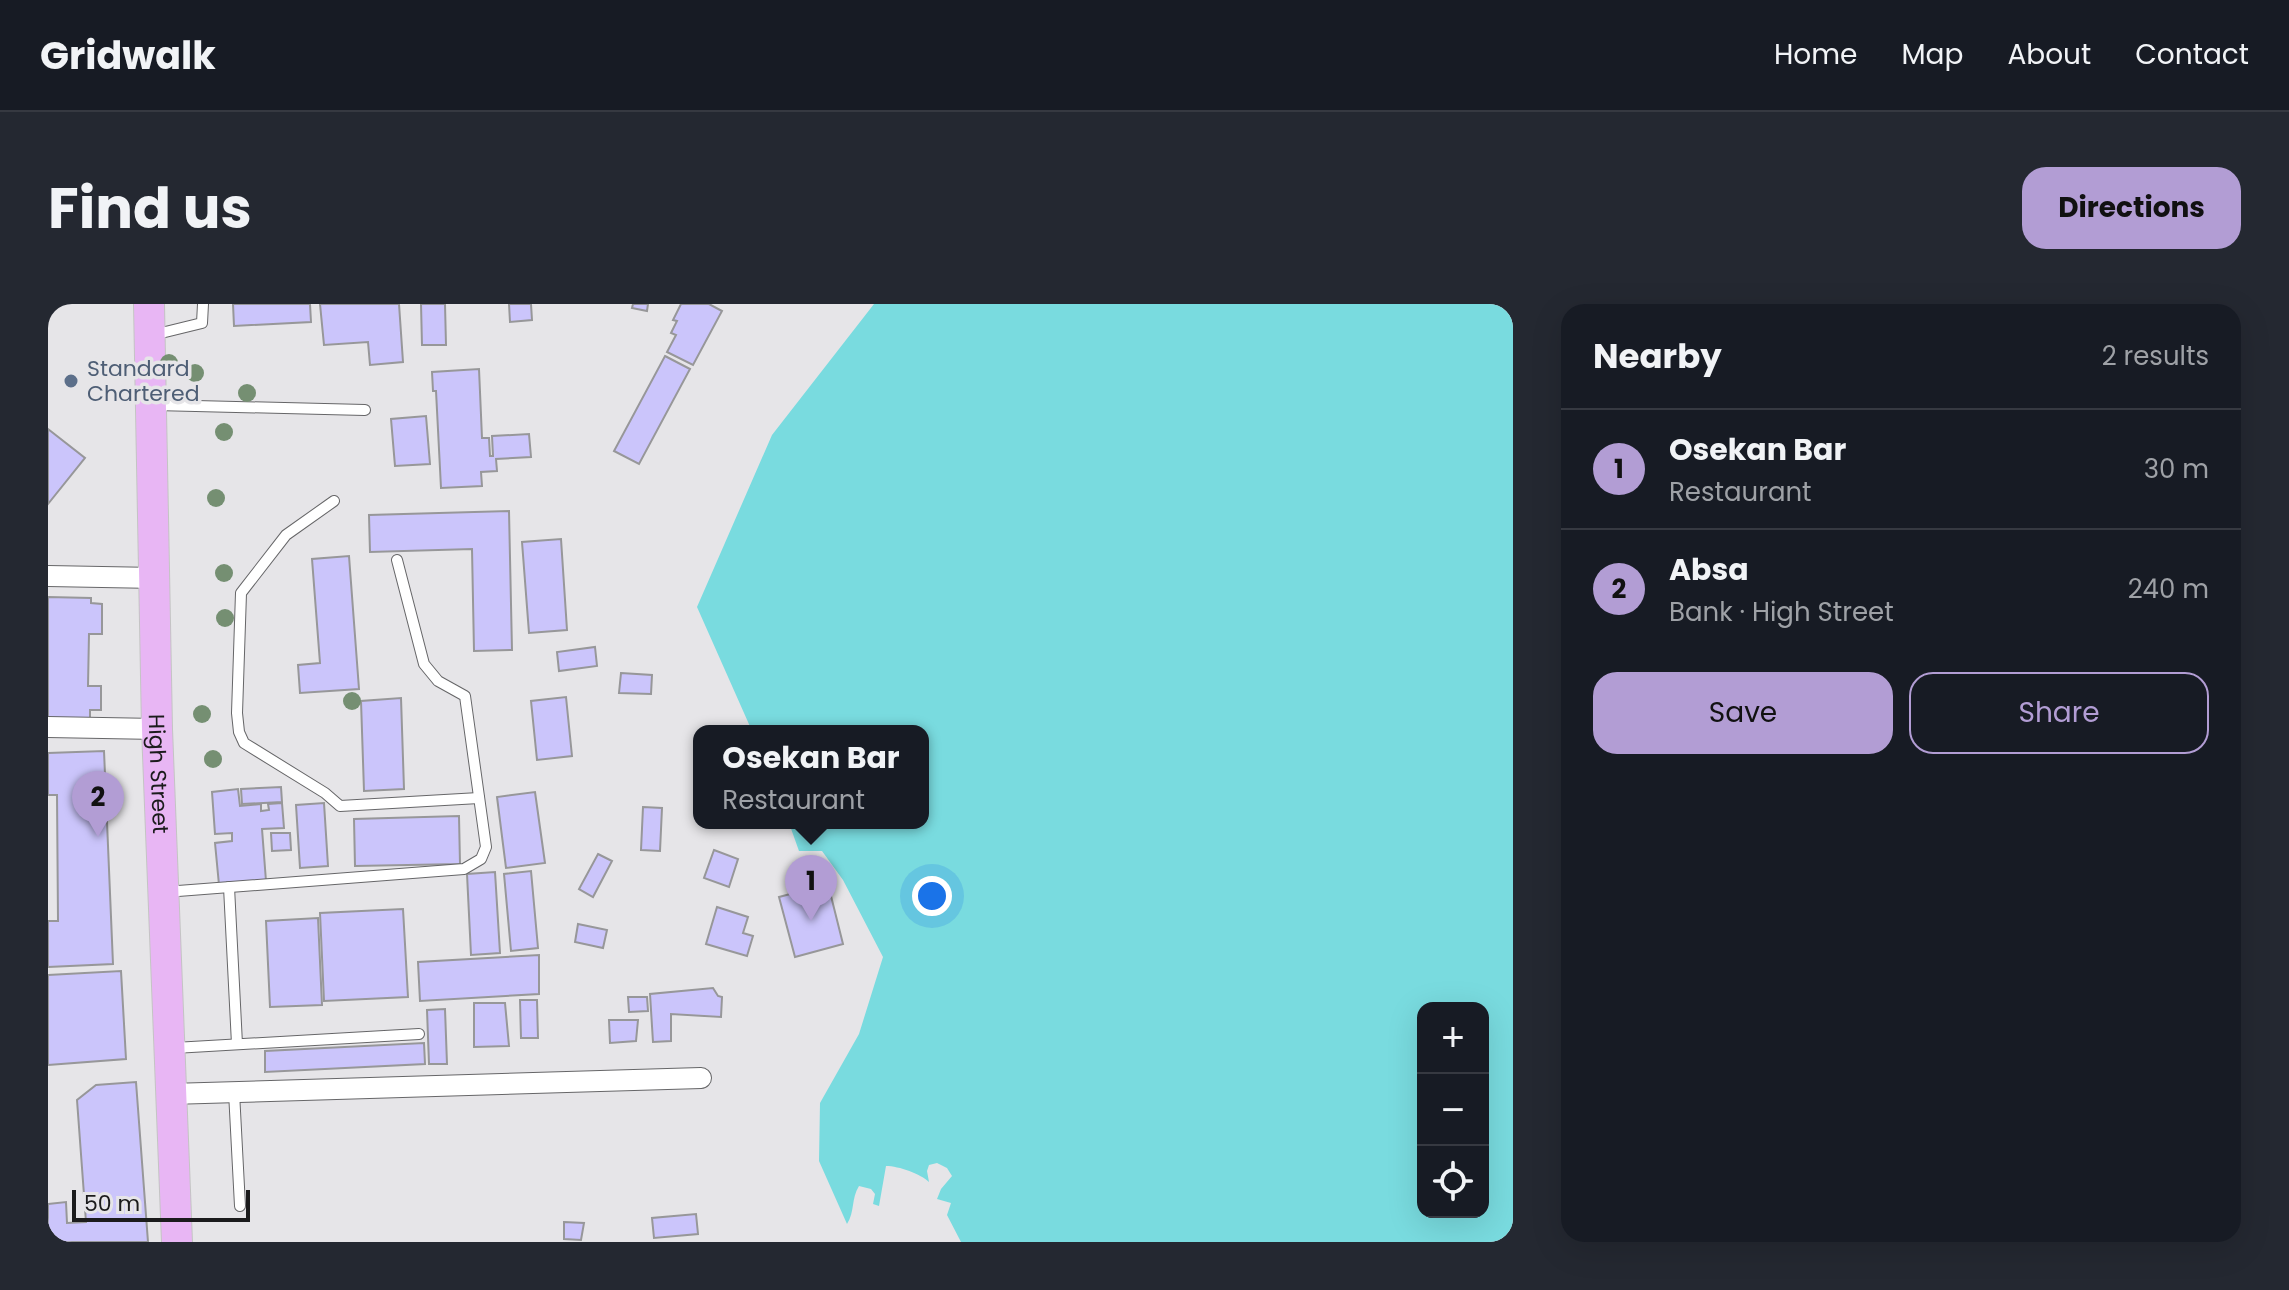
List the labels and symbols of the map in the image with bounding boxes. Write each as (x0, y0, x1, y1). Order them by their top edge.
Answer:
place label: Standard Chartered (87, 353, 200, 409)
marker: Standard Chartered (62, 372, 80, 390)
street label: High Street (141, 714, 176, 834)
pin: 2 (72, 771, 124, 837)
pin: 1 (785, 855, 837, 921)
your location (912, 876, 952, 916)
scale bar (72, 1186, 250, 1222)

